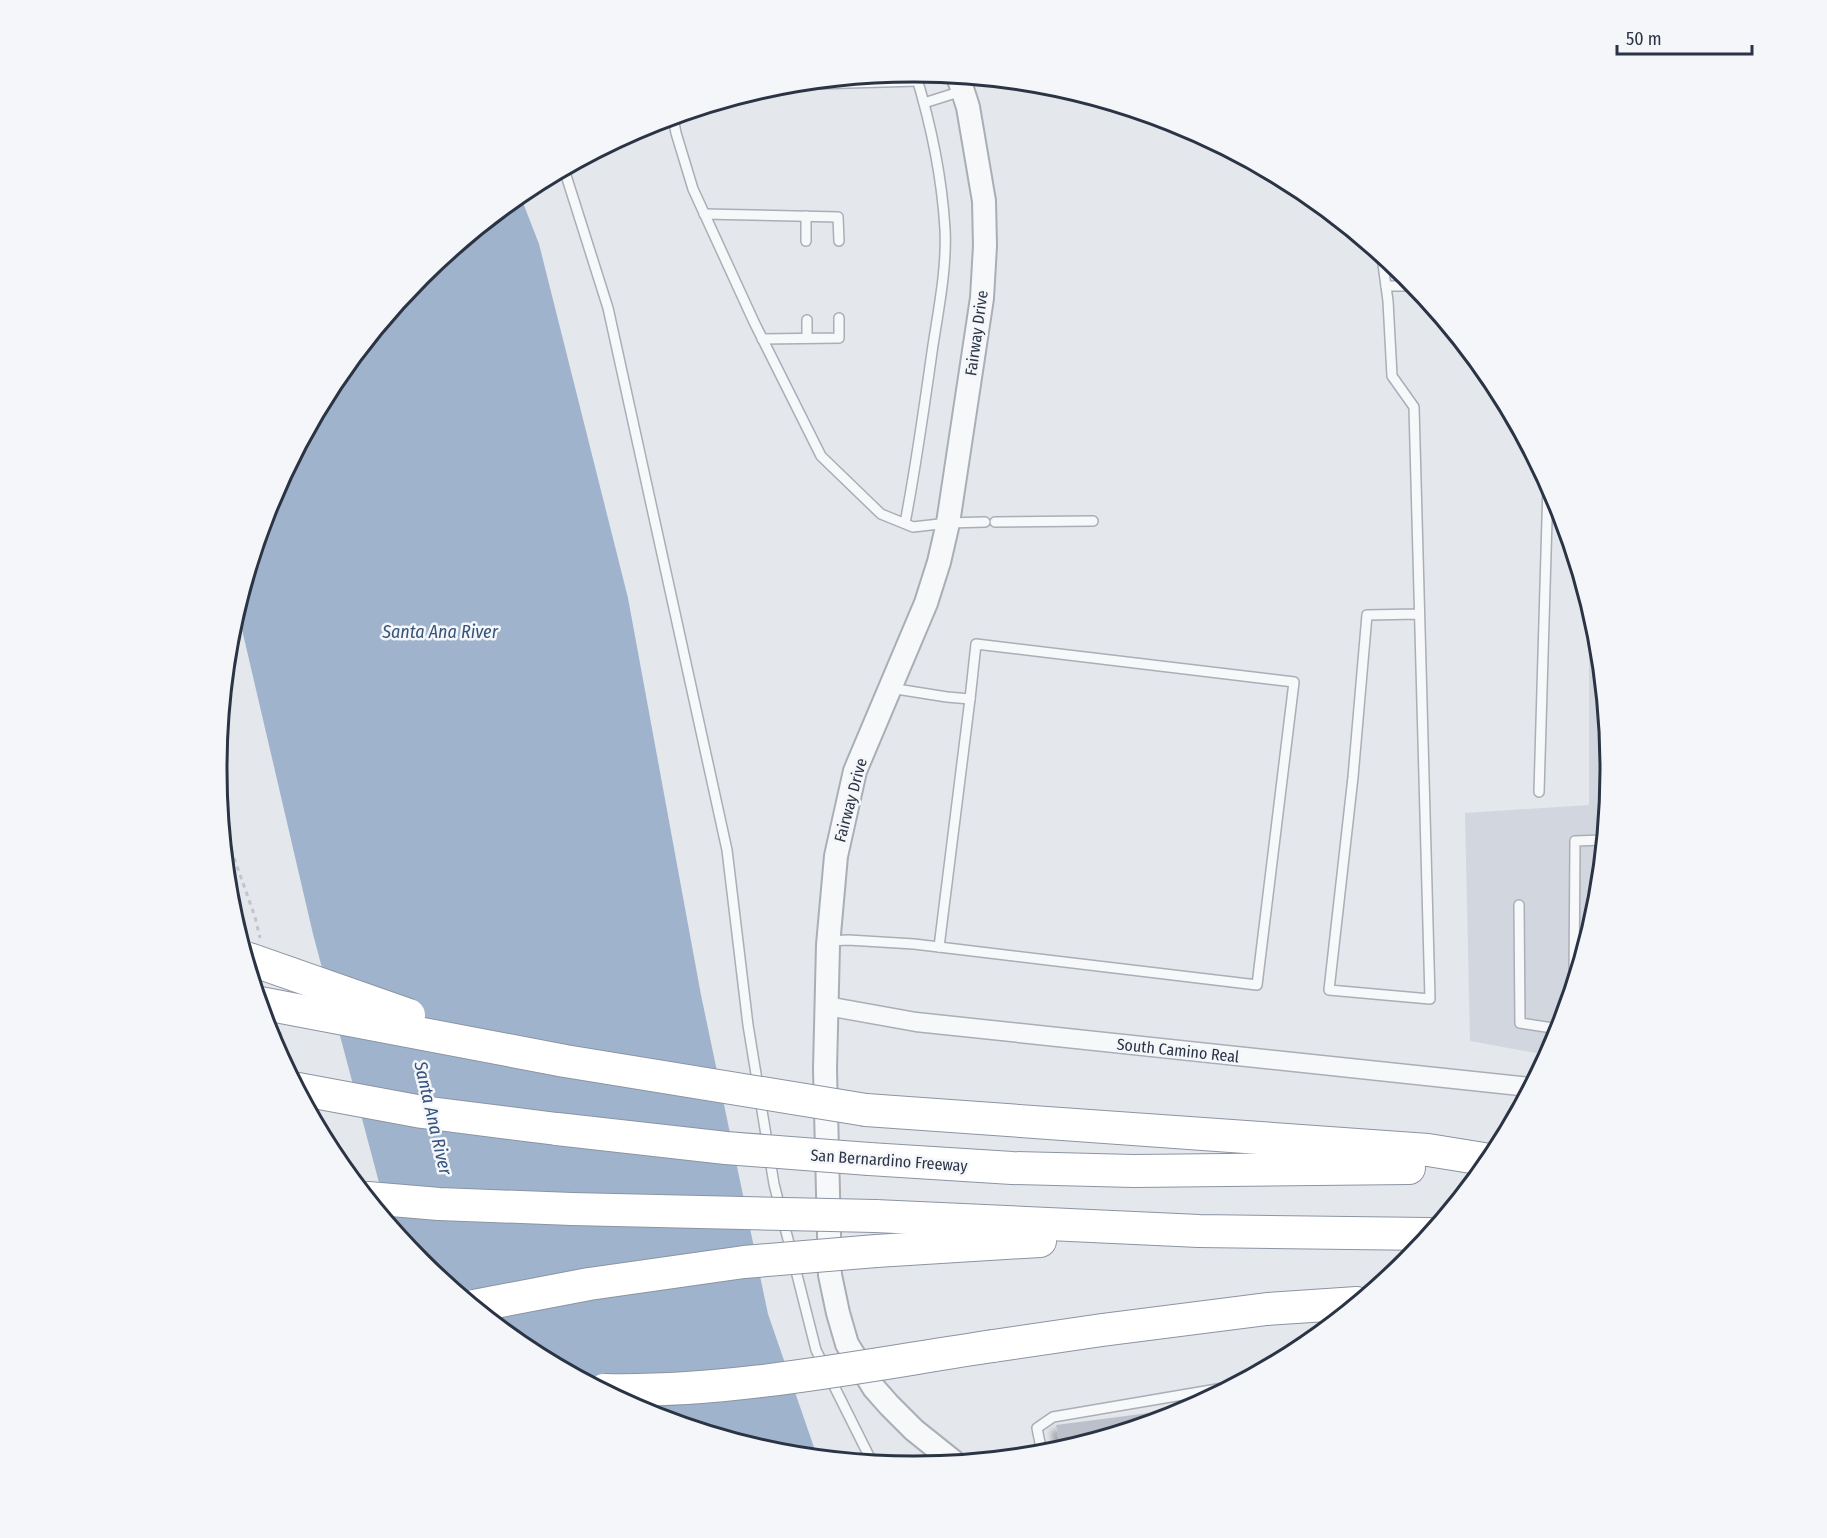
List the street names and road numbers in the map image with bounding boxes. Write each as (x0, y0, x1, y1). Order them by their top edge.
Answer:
street label: Fairway Drive (961, 289, 992, 377)
street label: Fairway Drive (830, 756, 871, 844)
street label: South Camino Real (1116, 1035, 1240, 1066)
street label: San Bernardino Freeway (810, 1146, 969, 1176)

